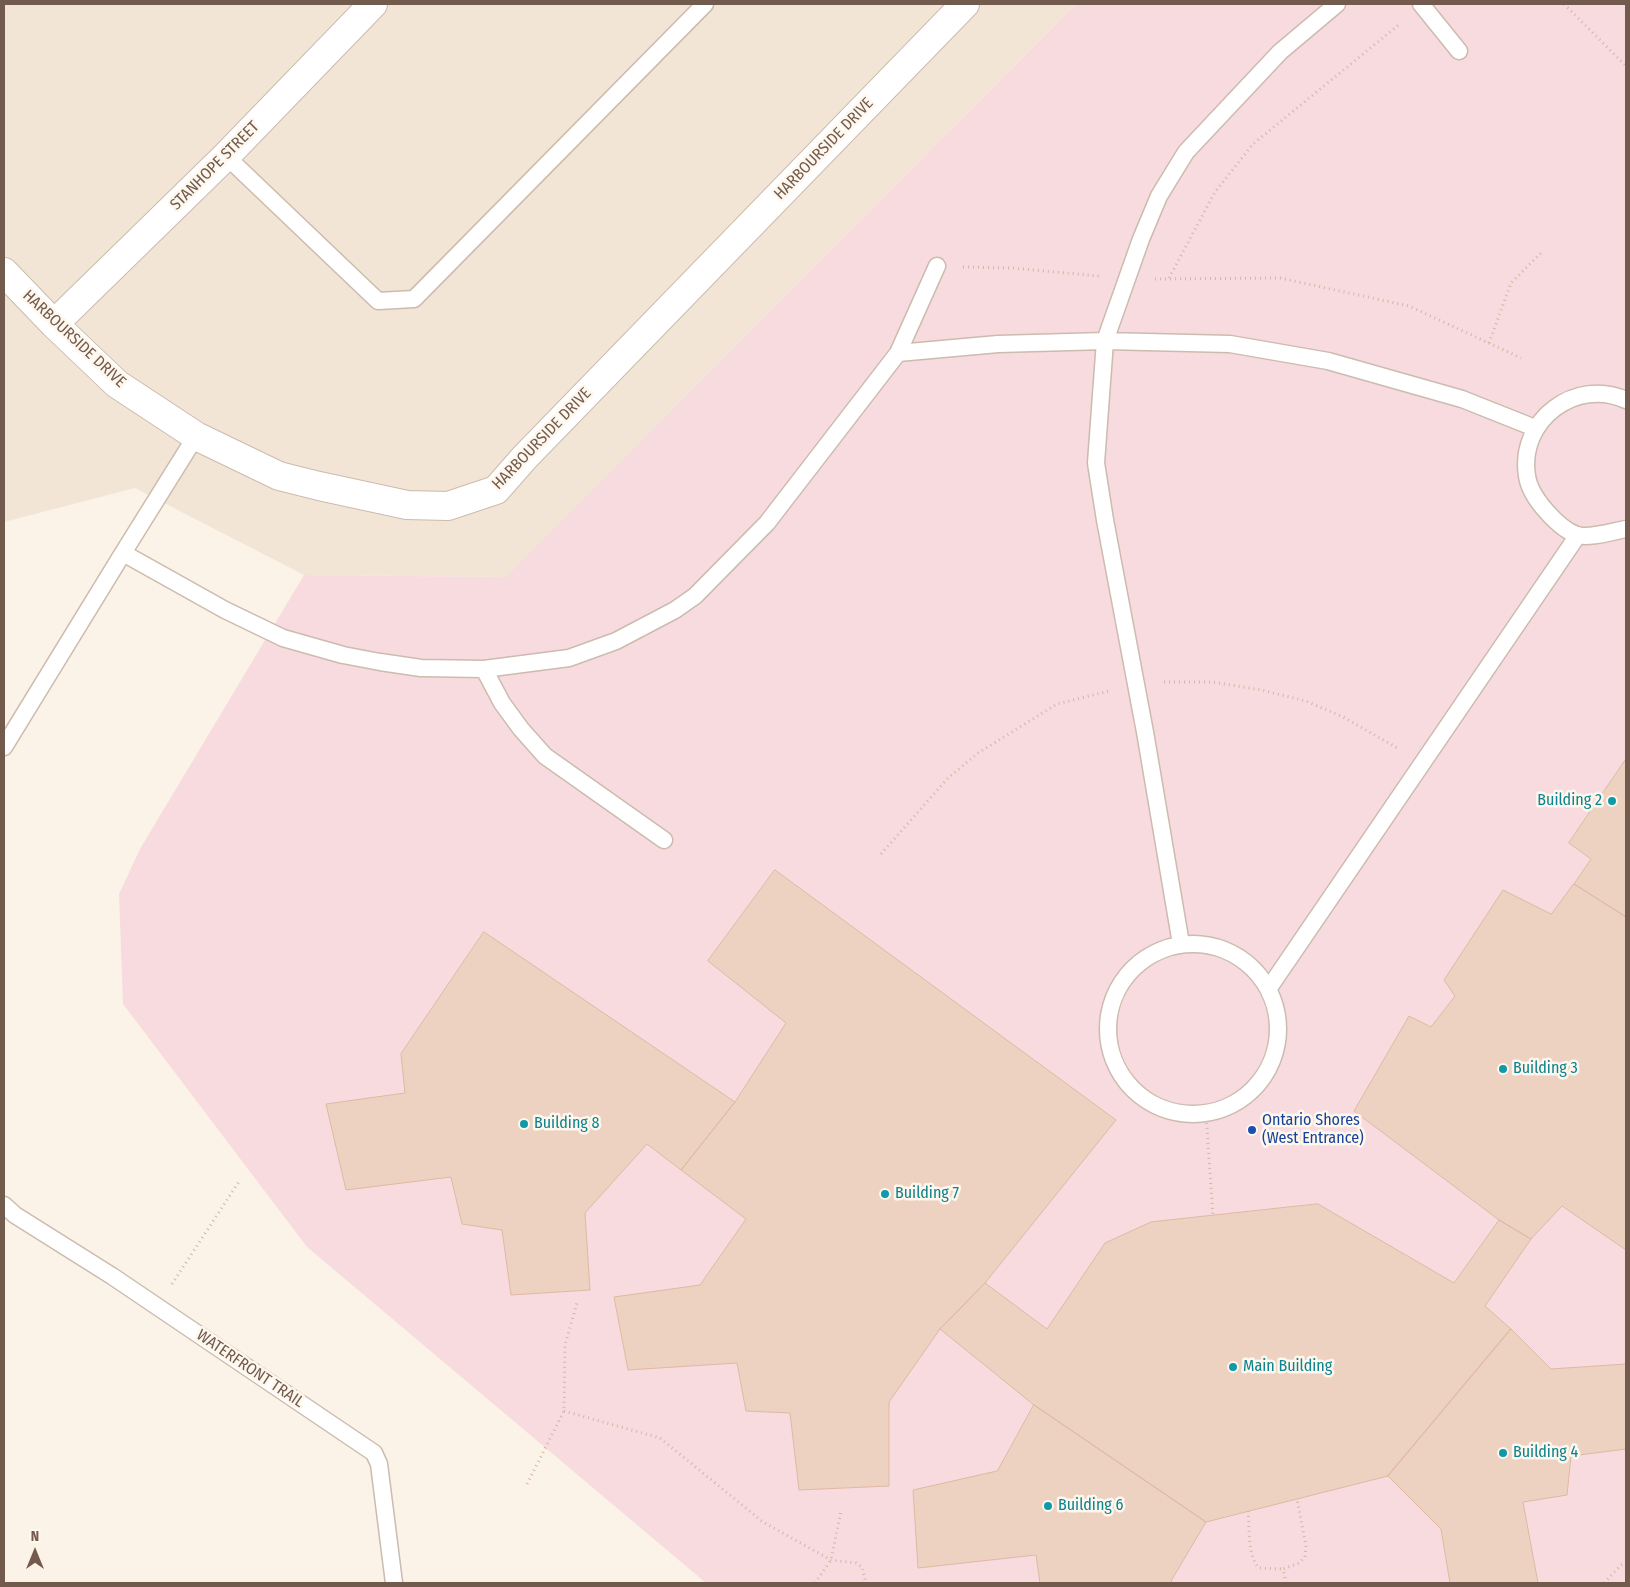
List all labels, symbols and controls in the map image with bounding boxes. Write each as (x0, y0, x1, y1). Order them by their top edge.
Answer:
street label: HARBOURSIDE DRIVE (770, 94, 878, 204)
street label: STANHOPE STREET (167, 118, 263, 214)
street label: HARBOURSIDE DRIVE (18, 286, 130, 392)
street label: HARBOURSIDE DRIVE (488, 384, 596, 494)
place label: Building 2 (1537, 791, 1602, 811)
marker: Building 2 (1606, 795, 1618, 807)
place label: Building 3 (1513, 1059, 1578, 1079)
marker: Building 3 (1497, 1063, 1509, 1075)
place label: Ontario Shores (West Entrance) (1262, 1111, 1364, 1149)
place label: Building 8 (534, 1114, 600, 1134)
marker: Building 8 (518, 1118, 530, 1130)
marker: Ontario Shores (West Entrance) (1246, 1124, 1258, 1136)
place label: Building 7 (895, 1184, 959, 1204)
marker: Building 7 (879, 1188, 891, 1200)
street label: WATERFRONT TRAIL (193, 1326, 307, 1412)
place label: Main Building (1243, 1357, 1332, 1377)
marker: Main Building (1227, 1361, 1239, 1373)
place label: Building 4 (1513, 1443, 1578, 1463)
marker: Building 4 (1497, 1447, 1509, 1459)
place label: Building 6 (1058, 1496, 1124, 1516)
marker: Building 6 (1042, 1500, 1054, 1512)
north arrow (10, 1527, 60, 1577)
text: N (31, 1528, 39, 1545)

